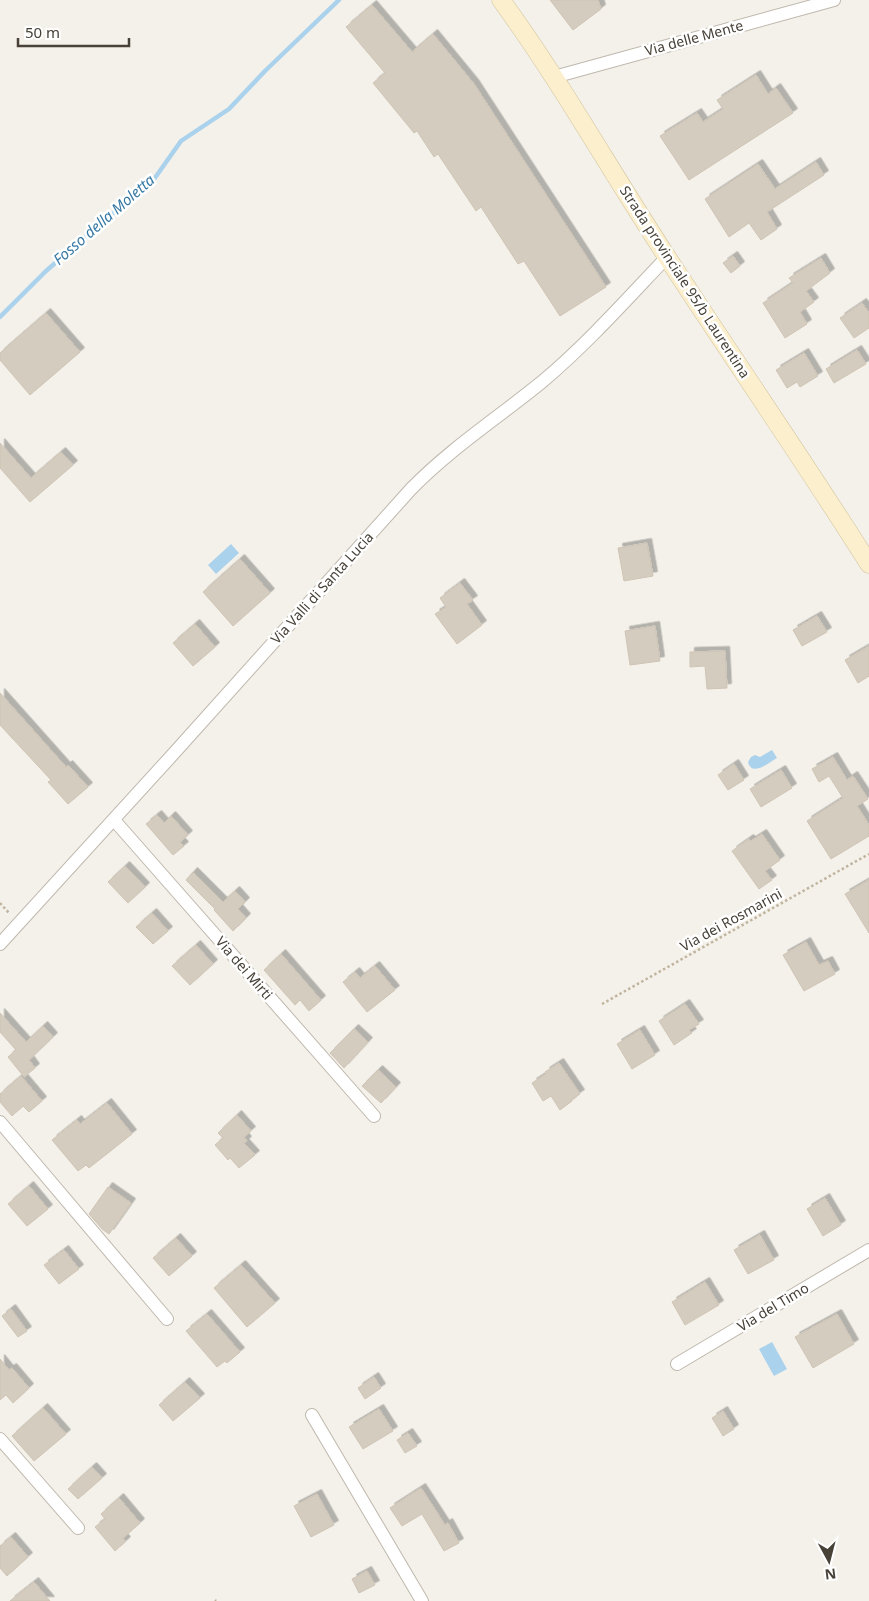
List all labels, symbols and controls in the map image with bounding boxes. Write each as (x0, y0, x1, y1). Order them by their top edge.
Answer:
scale bar (18, 15, 129, 47)
street label: Via delle Mente (643, 15, 745, 60)
text: 50 m (25, 22, 60, 42)
water label: Fosso della Moletta (48, 169, 159, 269)
street label: Strada provinciale 95/b Laurentina (616, 182, 755, 382)
street label: Via Valli di Santa Lucia (266, 528, 377, 648)
street label: Via dei Rosmarini (676, 884, 785, 955)
street label: Via dei Mirti (212, 932, 277, 1003)
street label: Via del Timo (733, 1278, 812, 1335)
north arrow (804, 1536, 854, 1586)
text: N (824, 1564, 837, 1585)

